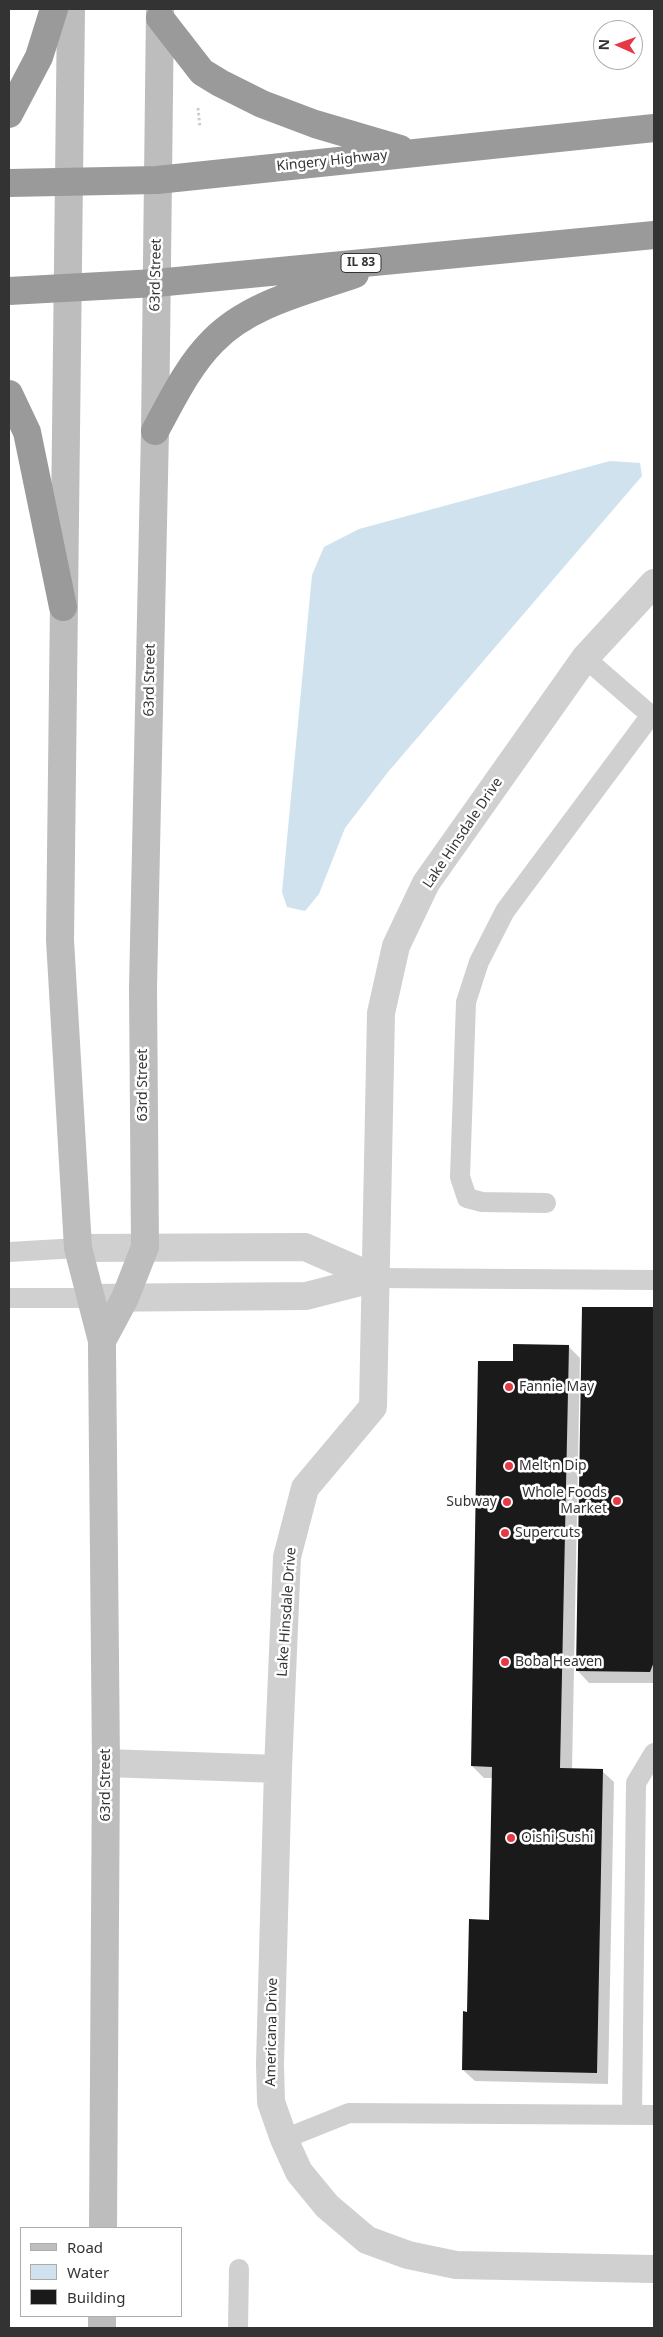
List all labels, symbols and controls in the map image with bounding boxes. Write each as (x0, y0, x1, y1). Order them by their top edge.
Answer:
north arrow (593, 20, 643, 70)
text: N (594, 38, 613, 51)
street label: Kingery Highway (276, 147, 388, 175)
street label: 63rd Street (147, 238, 165, 312)
road number: IL 83 (341, 254, 381, 272)
street label: 63rd Street (141, 643, 159, 717)
street label: Lake Hinsdale Drive (420, 775, 506, 891)
street label: 63rd Street (135, 1049, 151, 1121)
place label: Fannie May (519, 1379, 594, 1395)
marker: Fannie May (503, 1381, 515, 1393)
place label: Melt n Dip (519, 1458, 587, 1474)
marker: Melt n Dip (503, 1460, 515, 1472)
place label: Whole Foods Market (522, 1485, 607, 1518)
place label: Subway (446, 1494, 497, 1510)
marker: Whole Foods Market (611, 1495, 623, 1507)
marker: Subway (501, 1496, 513, 1508)
place label: Supercuts (515, 1525, 580, 1541)
marker: Supercuts (499, 1527, 511, 1539)
street label: Lake Hinsdale Drive (274, 1547, 300, 1677)
place label: Boba Heaven (515, 1654, 602, 1670)
marker: Boba Heaven (499, 1656, 511, 1668)
street label: 63rd Street (98, 1749, 114, 1821)
place label: Oishi Sushi (521, 1830, 593, 1846)
marker: Oishi Sushi (505, 1832, 517, 1844)
street label: Americana Drive (263, 1978, 281, 2086)
legend (20, 2227, 182, 2317)
text: Road (67, 2237, 103, 2257)
text: Water (67, 2262, 109, 2282)
text: Building (67, 2287, 125, 2307)

